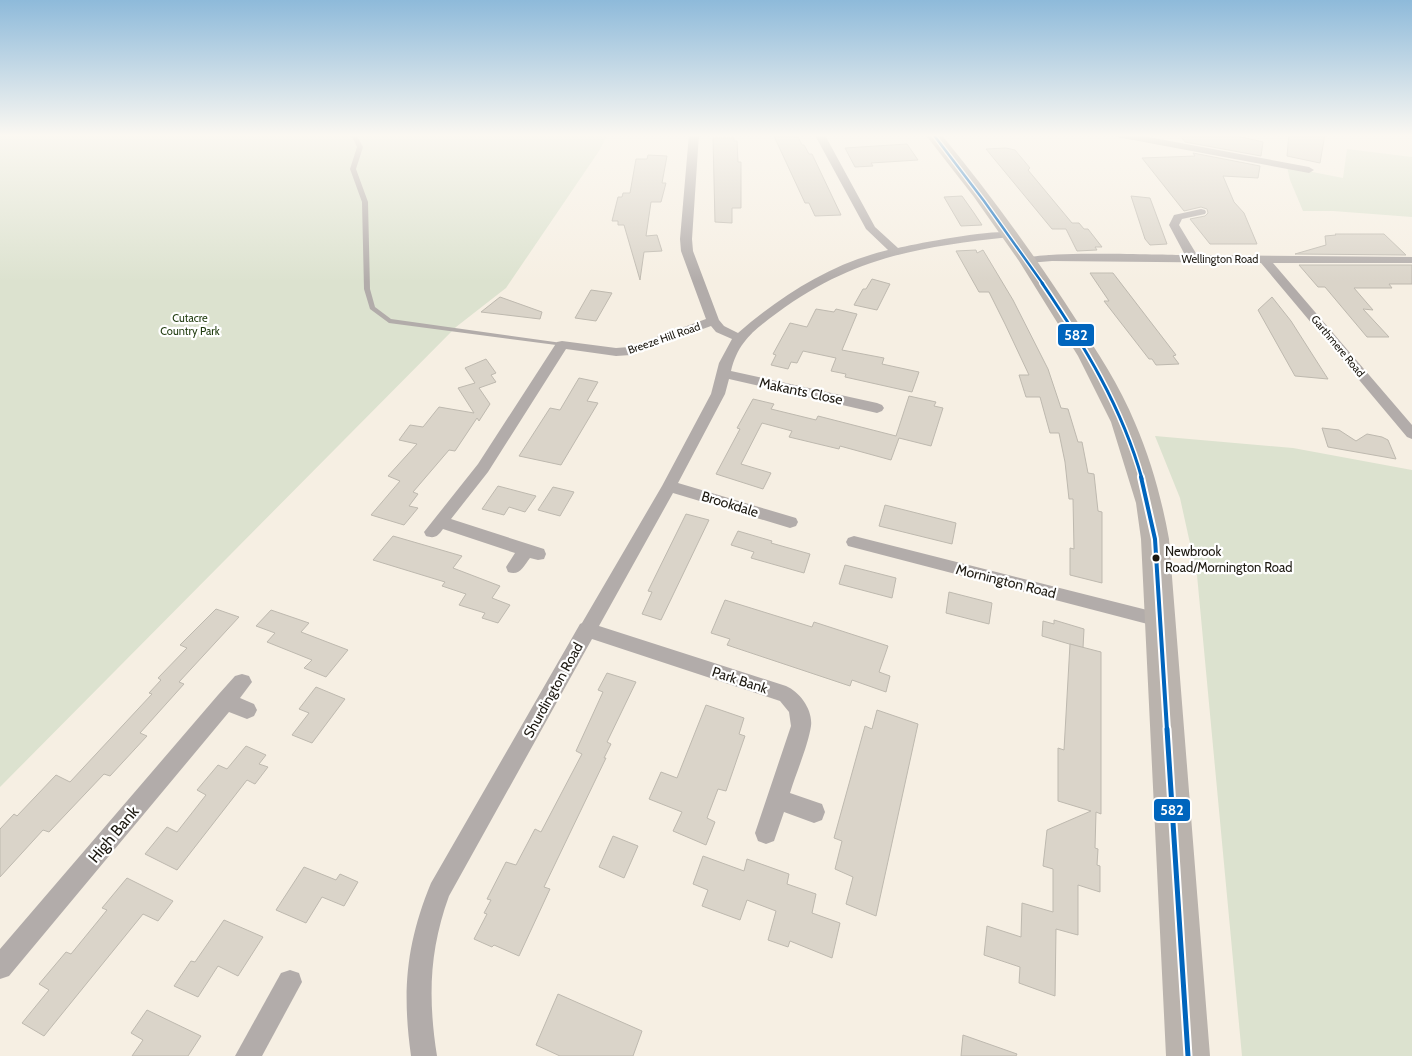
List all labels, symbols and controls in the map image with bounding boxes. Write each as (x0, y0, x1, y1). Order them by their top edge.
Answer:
street label: Wellington Road (1182, 252, 1258, 266)
park label: Cutacre Country Park (160, 311, 220, 338)
street label: Garthmere Road (1308, 312, 1368, 380)
street label: Breeze Hill Road (626, 319, 702, 357)
line badge: 582 (1057, 323, 1095, 347)
text: 582 (1064, 326, 1088, 344)
street label: Makants Close (758, 373, 844, 409)
street label: Brookdale (699, 487, 761, 521)
place label: Newbrook Road/Mornington Road (1165, 543, 1292, 575)
marker: Newbrook Road/Mornington Road (1151, 553, 1161, 563)
street label: Mornington Road (954, 560, 1058, 602)
street label: Shurdington Road (519, 639, 587, 741)
street label: Park Bank (710, 663, 771, 698)
line badge: 582 (1153, 798, 1191, 822)
street label: High Bank (84, 801, 143, 867)
text: 582 (1160, 801, 1184, 819)

